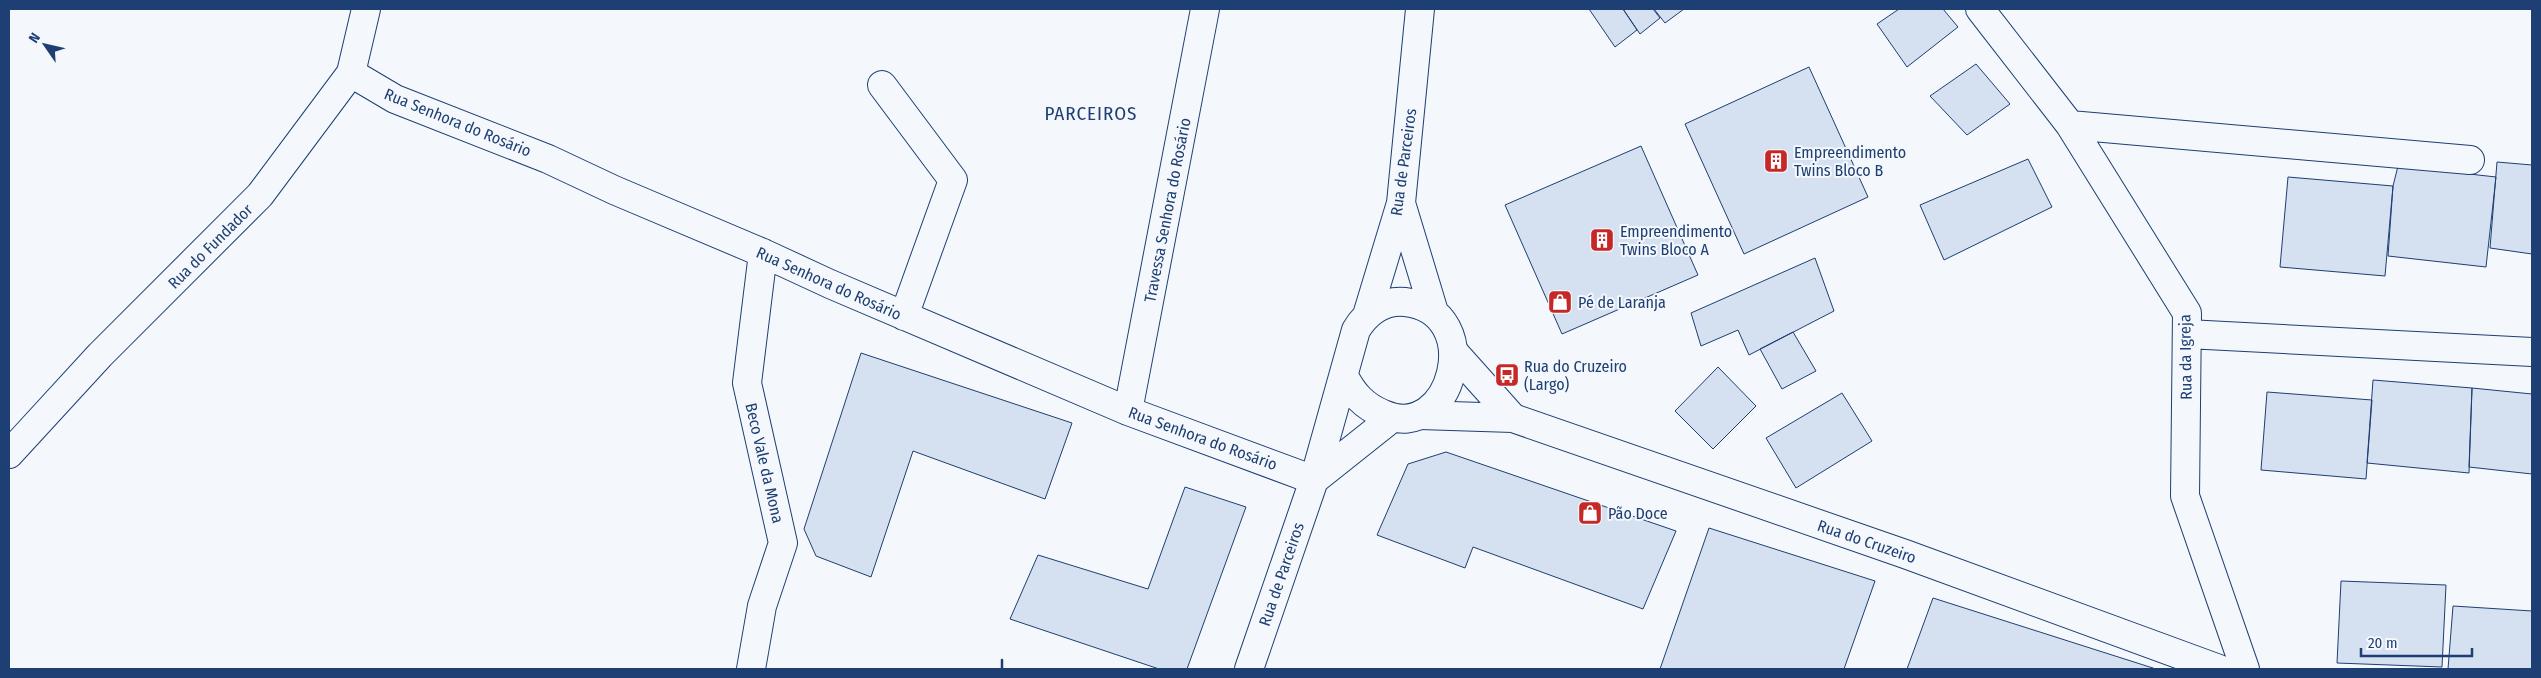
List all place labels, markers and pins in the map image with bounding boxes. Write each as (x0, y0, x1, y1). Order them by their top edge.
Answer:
place label: Empreendimento Twins Bloco B (1794, 143, 1906, 180)
building icon: Empreendimento Twins Bloco B (1763, 148, 1789, 174)
place label: Empreendimento Twins Bloco A (1620, 222, 1732, 259)
building icon: Empreendimento Twins Bloco A (1589, 227, 1615, 253)
shop icon: Pé de Laranja (1547, 289, 1573, 315)
place label: Pé de Laranja (1578, 293, 1666, 312)
place label: Rua do Cruzeiro (Largo) (1524, 357, 1627, 394)
bus stop icon: Rua do Cruzeiro (Largo) (1494, 362, 1520, 388)
shop icon: Pão Doce (1577, 500, 1603, 526)
place label: Pão Doce (1608, 504, 1668, 523)

